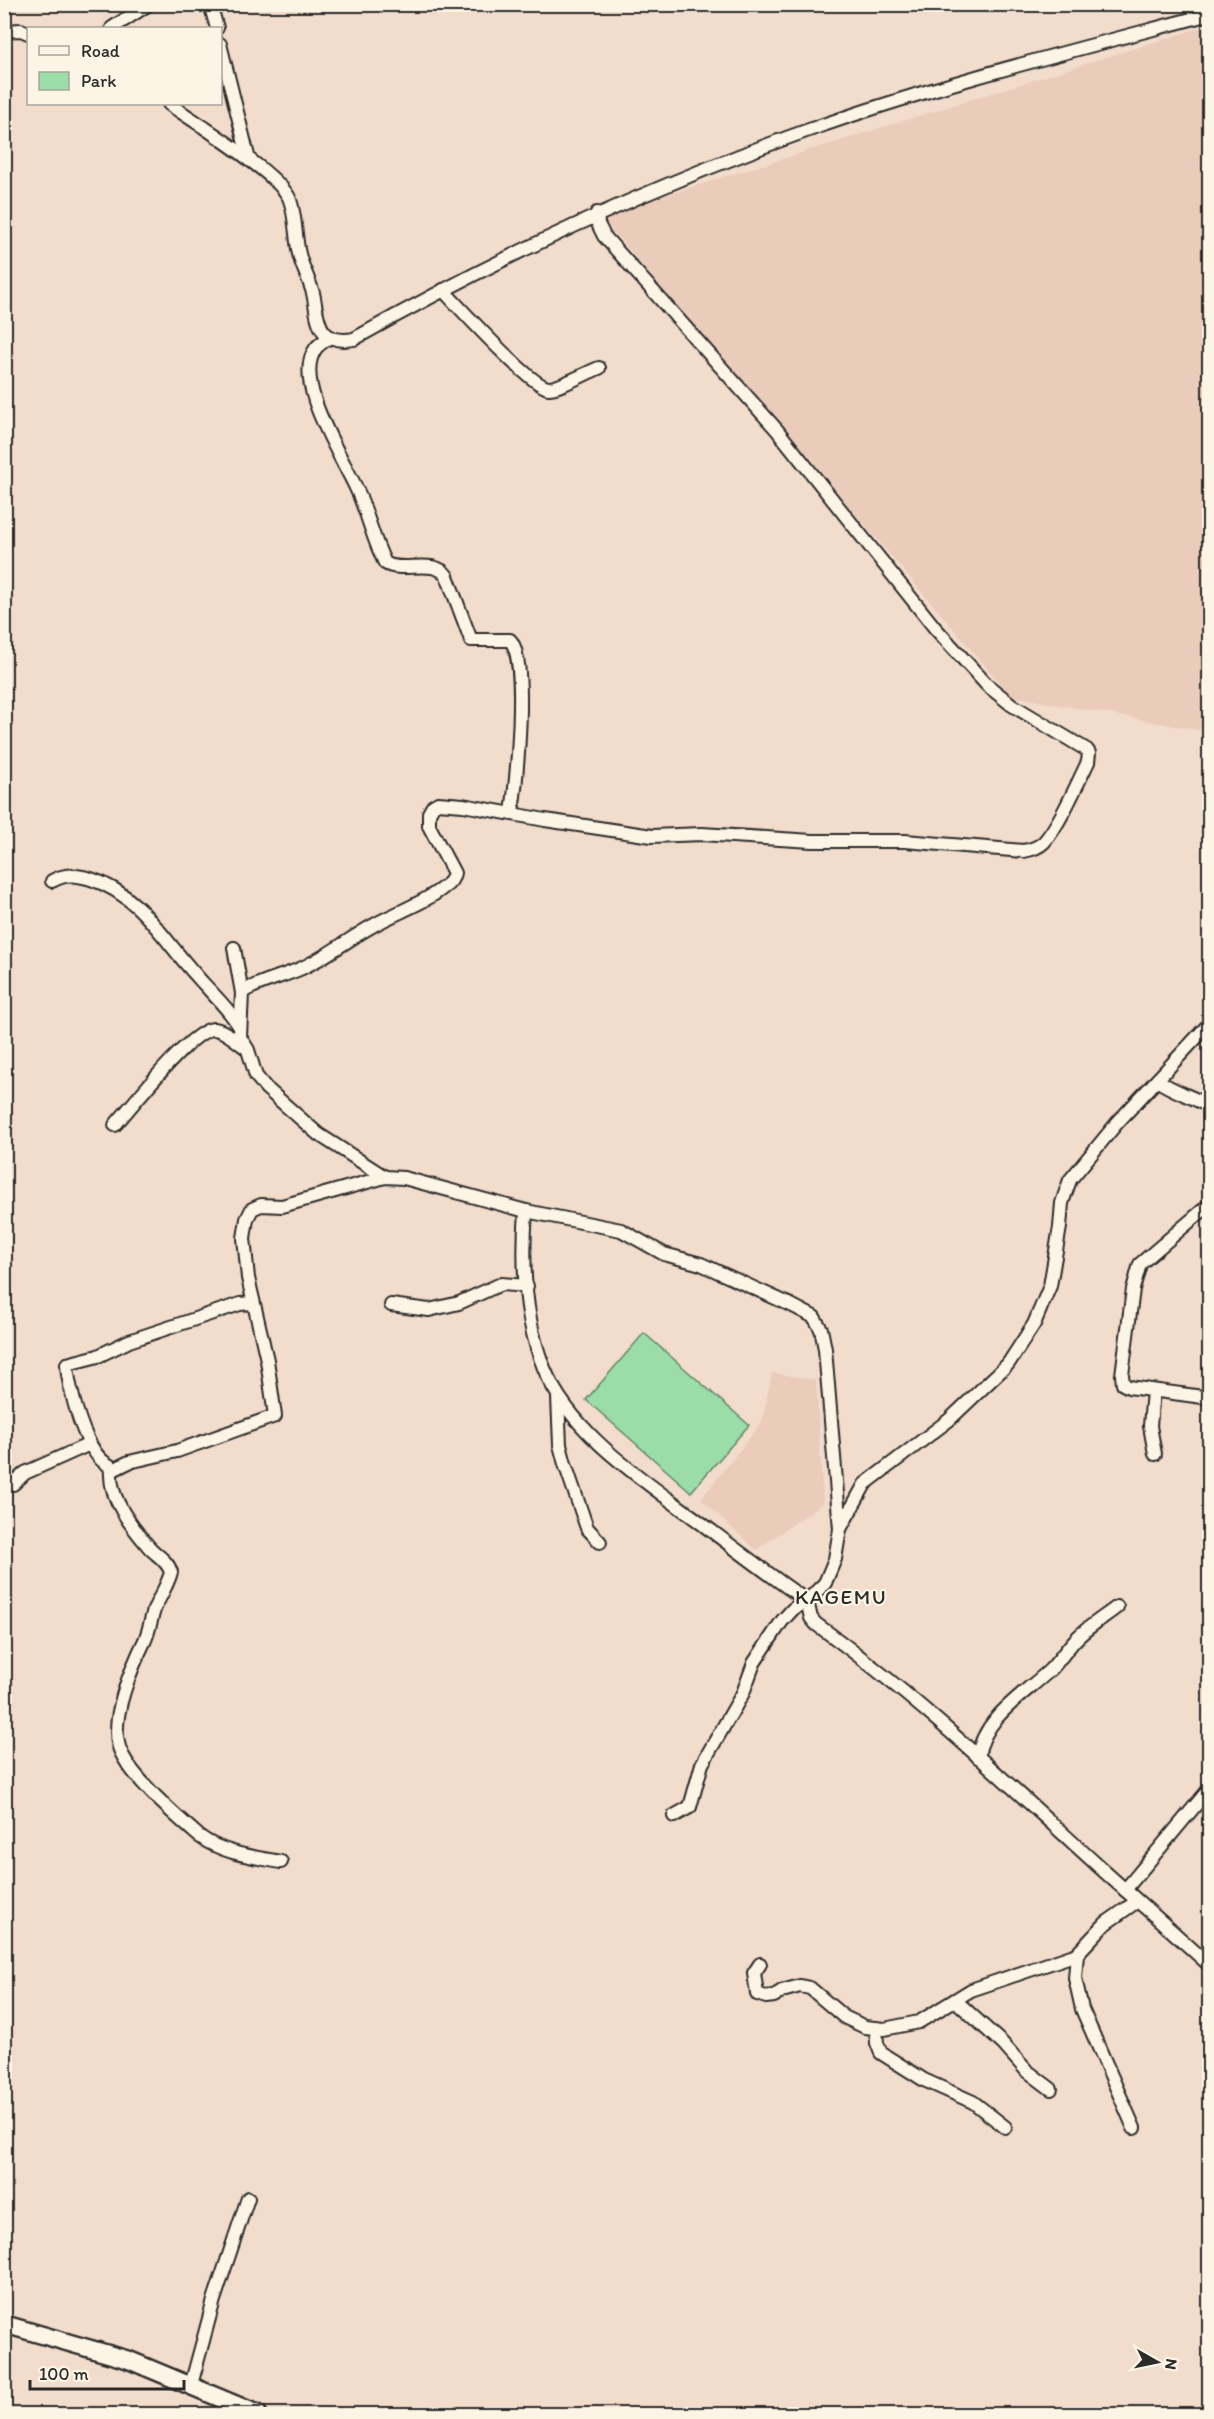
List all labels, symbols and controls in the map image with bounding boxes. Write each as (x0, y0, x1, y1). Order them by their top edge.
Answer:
legend (27, 27, 222, 105)
text: Road (81, 40, 120, 62)
text: Park (81, 70, 116, 92)
district label: KAGEMU (795, 1584, 887, 1609)
north arrow (1127, 2332, 1187, 2392)
scale bar (30, 2353, 184, 2391)
text: N (1161, 2357, 1182, 2371)
text: 100 m (39, 2363, 89, 2385)

